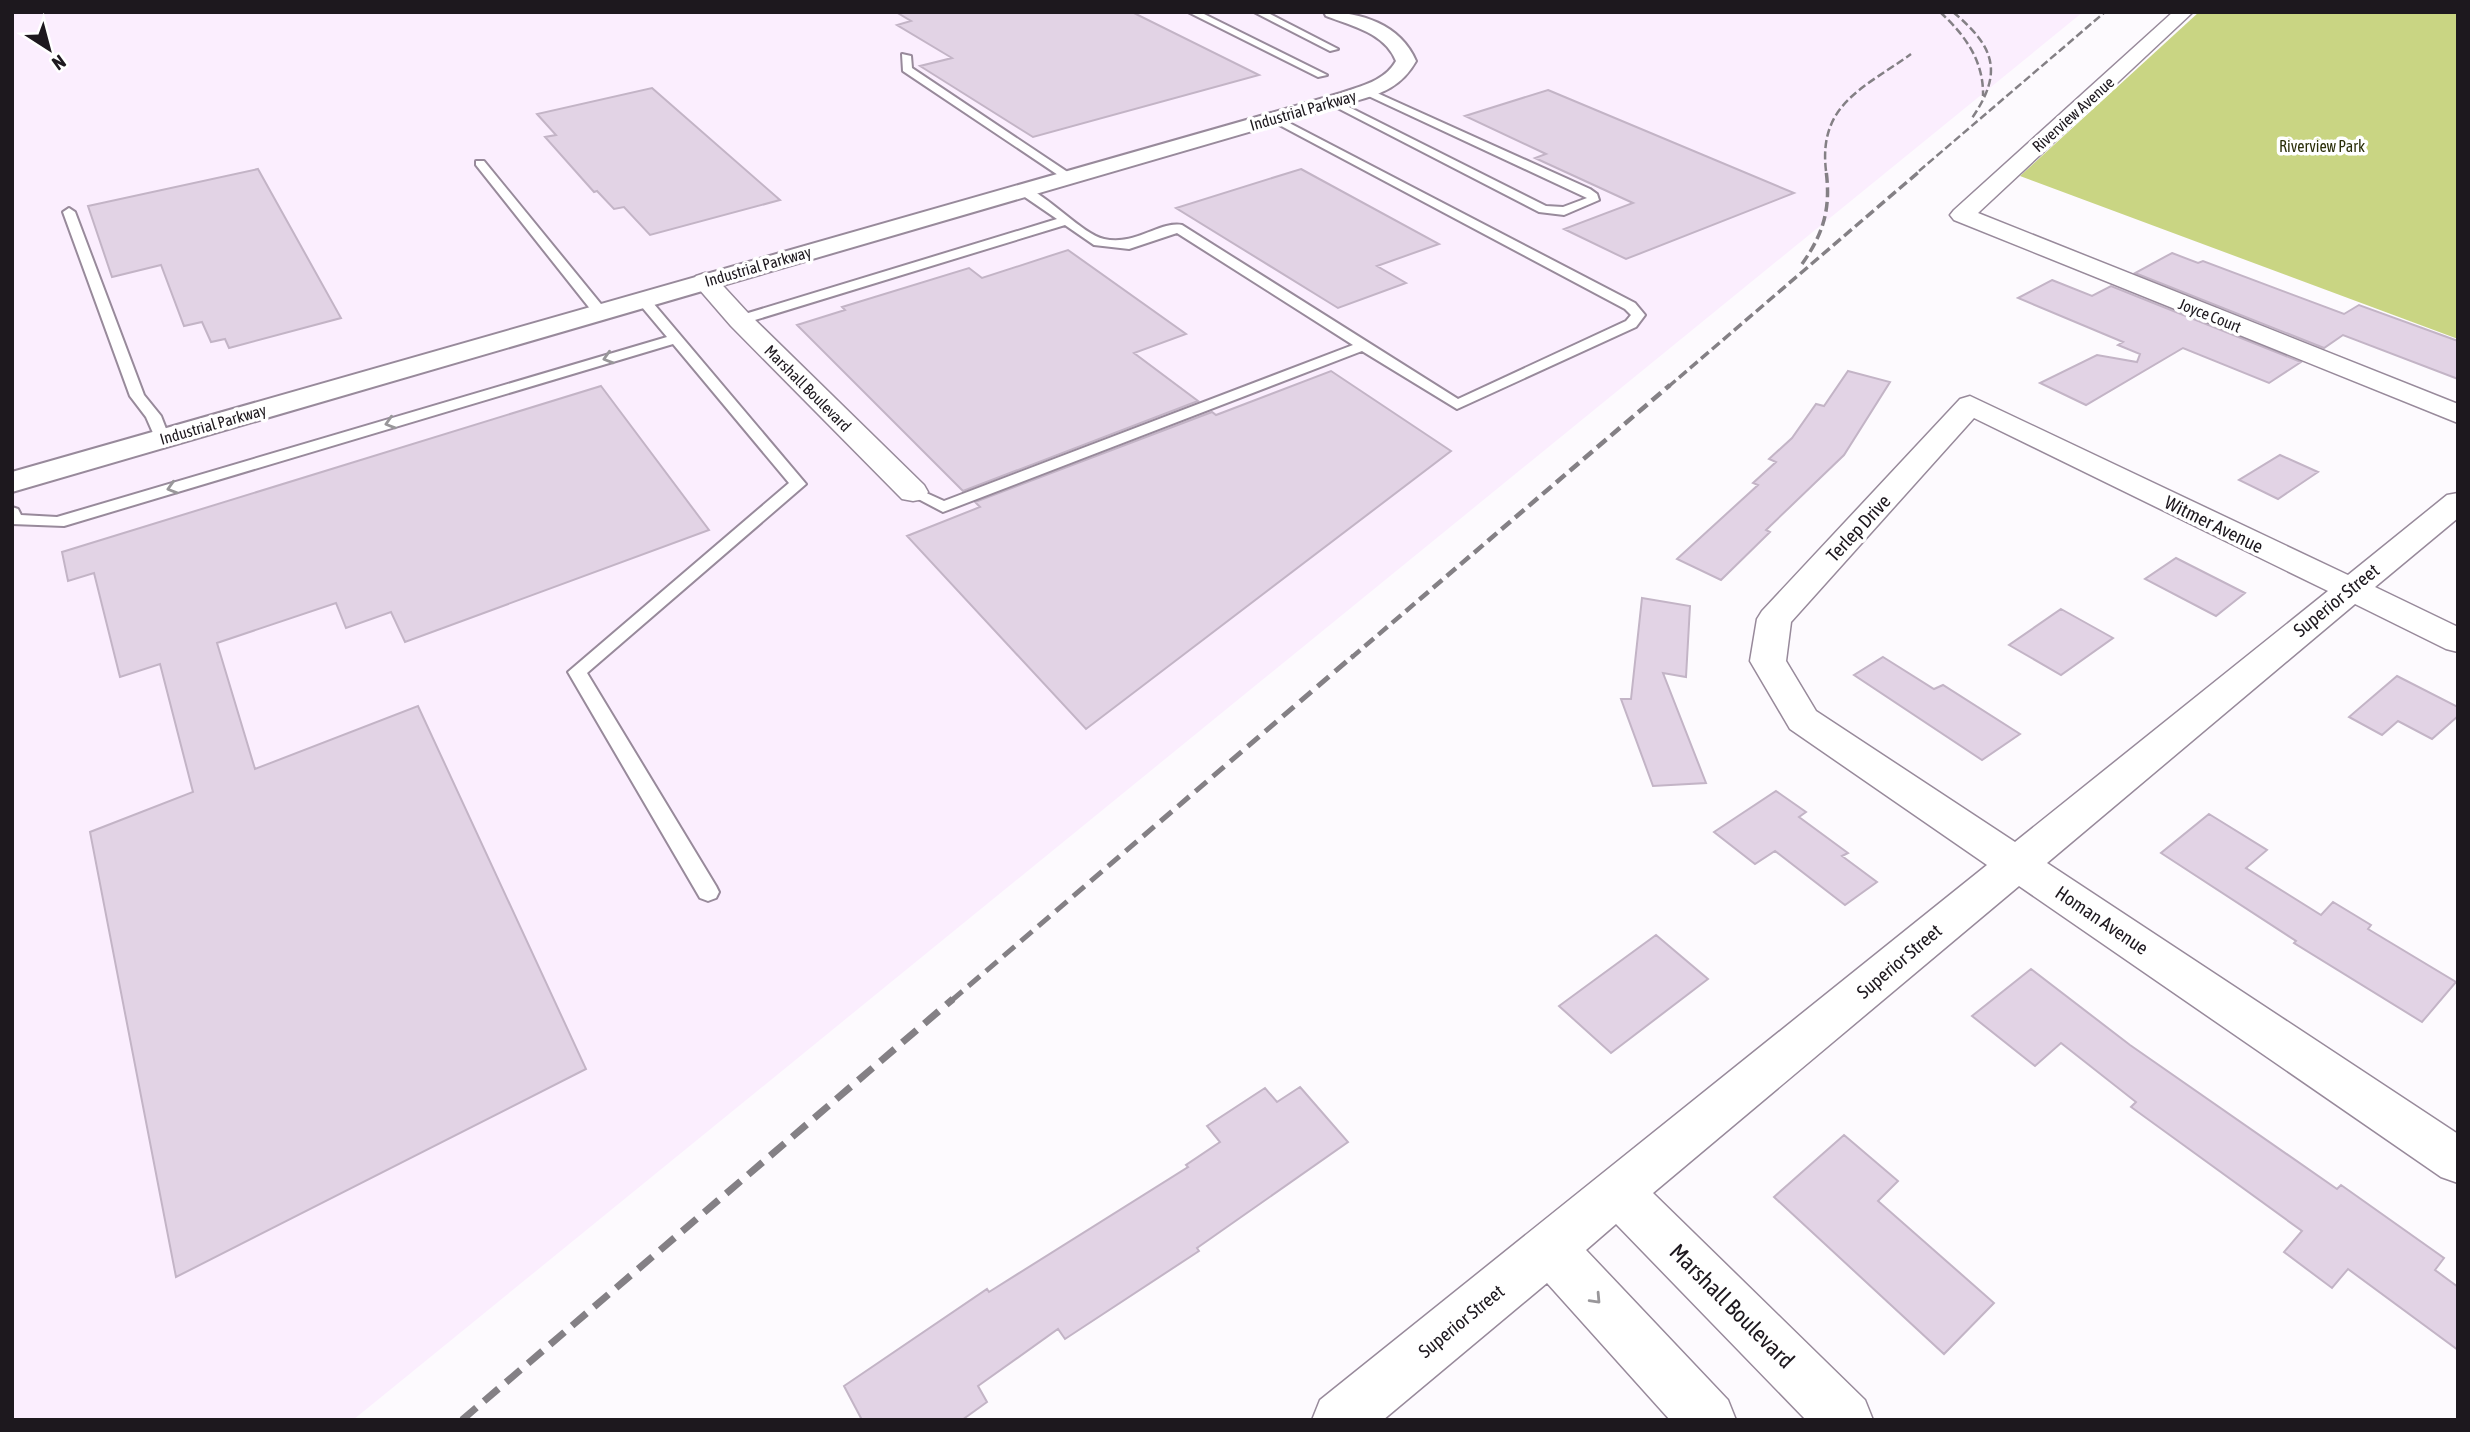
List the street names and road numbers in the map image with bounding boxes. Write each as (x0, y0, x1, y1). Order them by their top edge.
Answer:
street label: Riverview Avenue (2029, 73, 2117, 155)
street label: Industrial Parkway (1248, 86, 1359, 135)
street label: Industrial Parkway (703, 242, 814, 291)
street label: Joyce Court (2176, 294, 2244, 337)
street label: Marshall Boulevard (761, 341, 855, 435)
street label: Industrial Parkway (158, 400, 269, 449)
street label: Terlep Drive (1822, 490, 1894, 566)
street label: Witmer Avenue (2161, 491, 2267, 557)
street label: Superior Street (2289, 559, 2383, 641)
street label: Homan Avenue (2052, 881, 2152, 959)
street label: Superior Street (1852, 919, 1946, 1003)
street label: Marshall Boulevard (1665, 1239, 1799, 1373)
street label: Superior Street (1414, 1280, 1508, 1362)

